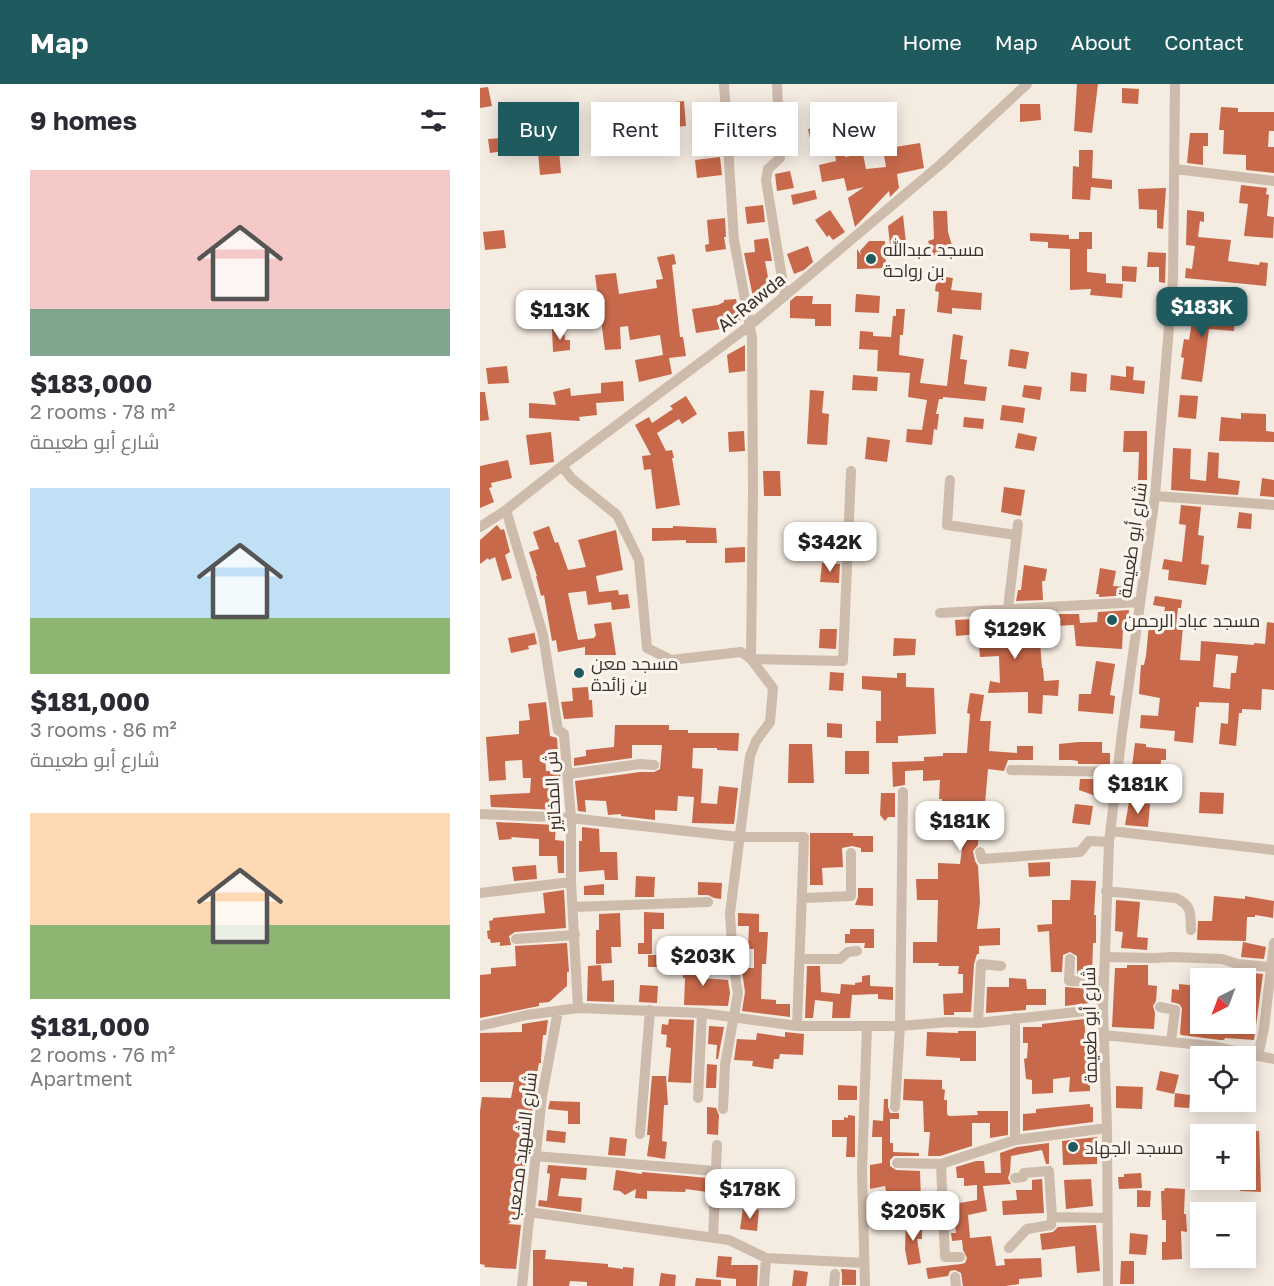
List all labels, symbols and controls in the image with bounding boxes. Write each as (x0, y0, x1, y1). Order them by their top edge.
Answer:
text: Map (30, 26, 88, 59)
text: Home (902, 29, 962, 55)
text: Map (995, 29, 1038, 55)
text: About (1071, 29, 1131, 55)
text: Contact (1164, 29, 1244, 55)
chip: Buy (498, 102, 579, 156)
chip: Rent (591, 102, 680, 156)
chip: Filters (692, 102, 798, 156)
chip: New (810, 102, 897, 156)
icon: filters (417, 104, 450, 137)
text: 9 homes (30, 105, 137, 136)
icon: home (186, 209, 294, 317)
place label: مسجد عبدالله بن رواحة (883, 238, 984, 282)
marker: مسجد عبدالله بن رواحة (864, 252, 878, 266)
street label: Al-Rawda (712, 268, 790, 336)
pin: $183K (1160, 287, 1244, 338)
pin: $113K (518, 290, 602, 341)
text: $183K (1170, 294, 1234, 318)
text: $113K (530, 297, 590, 321)
text: $183,000 (30, 368, 152, 399)
text: 2 rooms · 78 m² (30, 399, 175, 423)
text: شارع أبو طعيمة (30, 429, 160, 453)
street label: شارع أبو طعيمة (1113, 481, 1153, 600)
pin: $342K (788, 522, 872, 573)
icon: home (186, 527, 294, 635)
text: $342K (798, 529, 862, 553)
pin: $129K (973, 609, 1057, 660)
place label: مسجد عباد الرحمن (1124, 609, 1260, 632)
marker: مسجد عباد الرحمن (1105, 613, 1119, 627)
text: $129K (983, 616, 1047, 640)
place label: مسجد معن بن زائدة (591, 652, 679, 696)
marker: مسجد معن بن زائدة (572, 666, 586, 680)
text: $181,000 (30, 686, 150, 717)
text: 3 rooms · 86 m² (30, 717, 177, 741)
text: شارع أبو طعيمة (30, 747, 160, 771)
street label: ش المخاتير (539, 750, 566, 832)
pin: $181K (1096, 764, 1180, 815)
text: $181K (1107, 771, 1169, 795)
pin: $181K (918, 801, 1002, 852)
text: $181K (929, 808, 991, 832)
icon: home (186, 852, 294, 960)
pin: $203K (661, 936, 745, 987)
text: $203K (670, 943, 736, 967)
street label: شارع أبو طعيمة (1077, 966, 1103, 1083)
north arrow (1190, 968, 1256, 1034)
map controls (1190, 968, 1256, 1268)
text: $181,000 (30, 1011, 150, 1042)
text: 2 rooms · 76 m² (30, 1042, 175, 1066)
button: locate (1190, 1046, 1256, 1112)
text: Apartment (30, 1066, 133, 1090)
street label: شارع الشهيد مصعب (501, 1071, 543, 1222)
button: + (1190, 1124, 1256, 1190)
place label: مسجد الجهاد (1085, 1136, 1184, 1159)
marker: مسجد الجهاد (1066, 1140, 1080, 1154)
pin: $178K (708, 1169, 792, 1220)
text: $178K (719, 1176, 781, 1200)
pin: $205K (871, 1191, 955, 1242)
text: $205K (880, 1198, 946, 1222)
button: − (1190, 1202, 1256, 1268)

